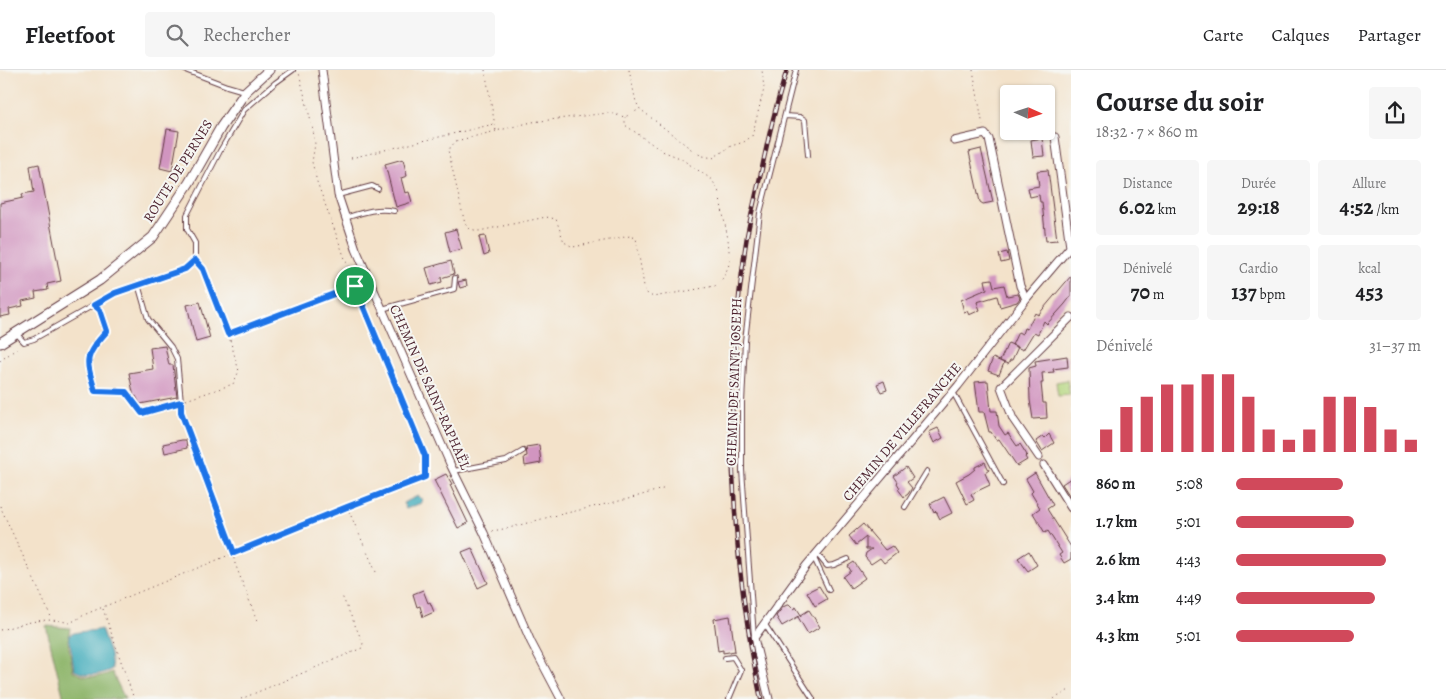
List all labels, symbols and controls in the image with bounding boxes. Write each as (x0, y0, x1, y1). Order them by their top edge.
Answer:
search box (145, 12, 495, 57)
text: Fleetfoot (25, 19, 115, 51)
icon: search (163, 21, 191, 49)
text: Rechercher (203, 22, 290, 48)
text: Carte (1203, 23, 1243, 47)
text: Calques (1271, 23, 1330, 47)
text: Partager (1358, 23, 1421, 47)
text: Course du soir (1096, 83, 1264, 121)
north arrow (1000, 85, 1055, 140)
map controls (1000, 85, 1055, 140)
button: share (1369, 87, 1421, 139)
street label: ROUTE DE PERNES (139, 116, 217, 226)
text: 18:32 · 7 × 860 m (1096, 121, 1198, 143)
text: Distance (1122, 174, 1173, 193)
text: Durée (1241, 174, 1276, 193)
text: Allure (1353, 174, 1386, 193)
text: 6.02 (1119, 193, 1155, 221)
text: 29:18 (1237, 193, 1280, 221)
text: 4:52 (1340, 193, 1374, 221)
text: km (1155, 200, 1176, 219)
text: /km (1374, 200, 1399, 219)
text: Dénivelé (1123, 259, 1172, 278)
text: Cardio (1239, 259, 1278, 278)
text: kcal (1358, 259, 1381, 278)
pin (334, 265, 376, 307)
icon: arrive (341, 272, 369, 300)
text: 70 (1131, 278, 1150, 306)
text: 137 (1231, 278, 1257, 306)
text: 453 (1356, 278, 1383, 306)
text: m (1150, 285, 1164, 304)
text: bpm (1257, 285, 1286, 304)
street label: CHEMIN DE SAINT-JOSEPH (722, 297, 746, 467)
street label: CHEMIN DE SAINT-RAPHAËL (385, 302, 475, 473)
text: Dénivelé (1096, 335, 1153, 357)
text: 31–37 m (1369, 335, 1421, 357)
street label: CHEMIN DE VILLEFRANCHE (838, 359, 966, 505)
text: 860 m (1096, 473, 1135, 495)
text: 5:08 (1176, 473, 1203, 495)
text: 1.7 km (1096, 511, 1137, 533)
text: 5:01 (1176, 511, 1201, 533)
text: 2.6 km (1096, 549, 1140, 571)
text: 4:43 (1176, 549, 1201, 571)
text: 3.4 km (1096, 587, 1139, 609)
text: 4:49 (1176, 587, 1202, 609)
text: 4.3 km (1096, 625, 1139, 647)
text: 5:01 (1176, 625, 1201, 647)

